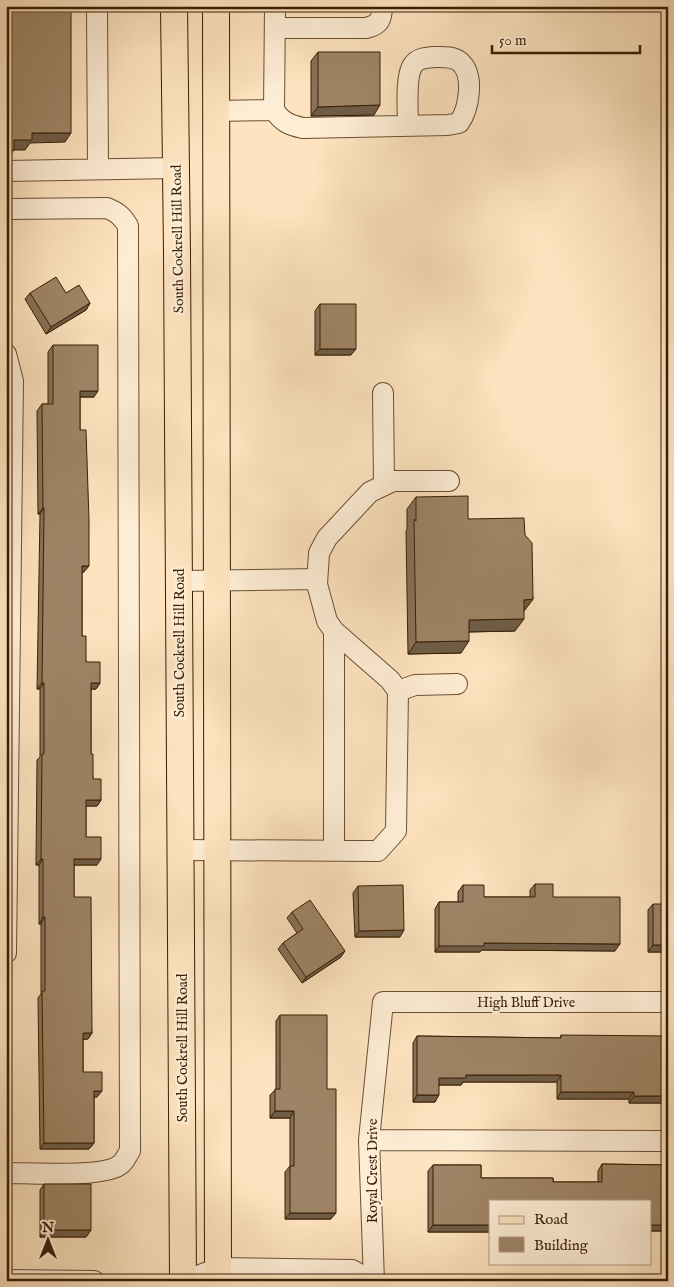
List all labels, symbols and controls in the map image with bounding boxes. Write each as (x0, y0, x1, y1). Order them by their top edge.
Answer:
scale bar (492, 22, 639, 54)
text: 50 m (499, 31, 527, 50)
street label: South Cockrell Hill Road (168, 164, 188, 313)
street label: South Cockrell Hill Road (171, 568, 189, 717)
street label: South Cockrell Hill Road (174, 973, 192, 1122)
street label: High Bluff Drive (477, 994, 576, 1012)
street label: Royal Crest Drive (364, 1118, 382, 1223)
legend (489, 1200, 652, 1264)
text: Road (534, 1210, 569, 1229)
north arrow (22, 1214, 72, 1264)
text: N (41, 1219, 54, 1237)
text: Building (534, 1236, 589, 1255)

